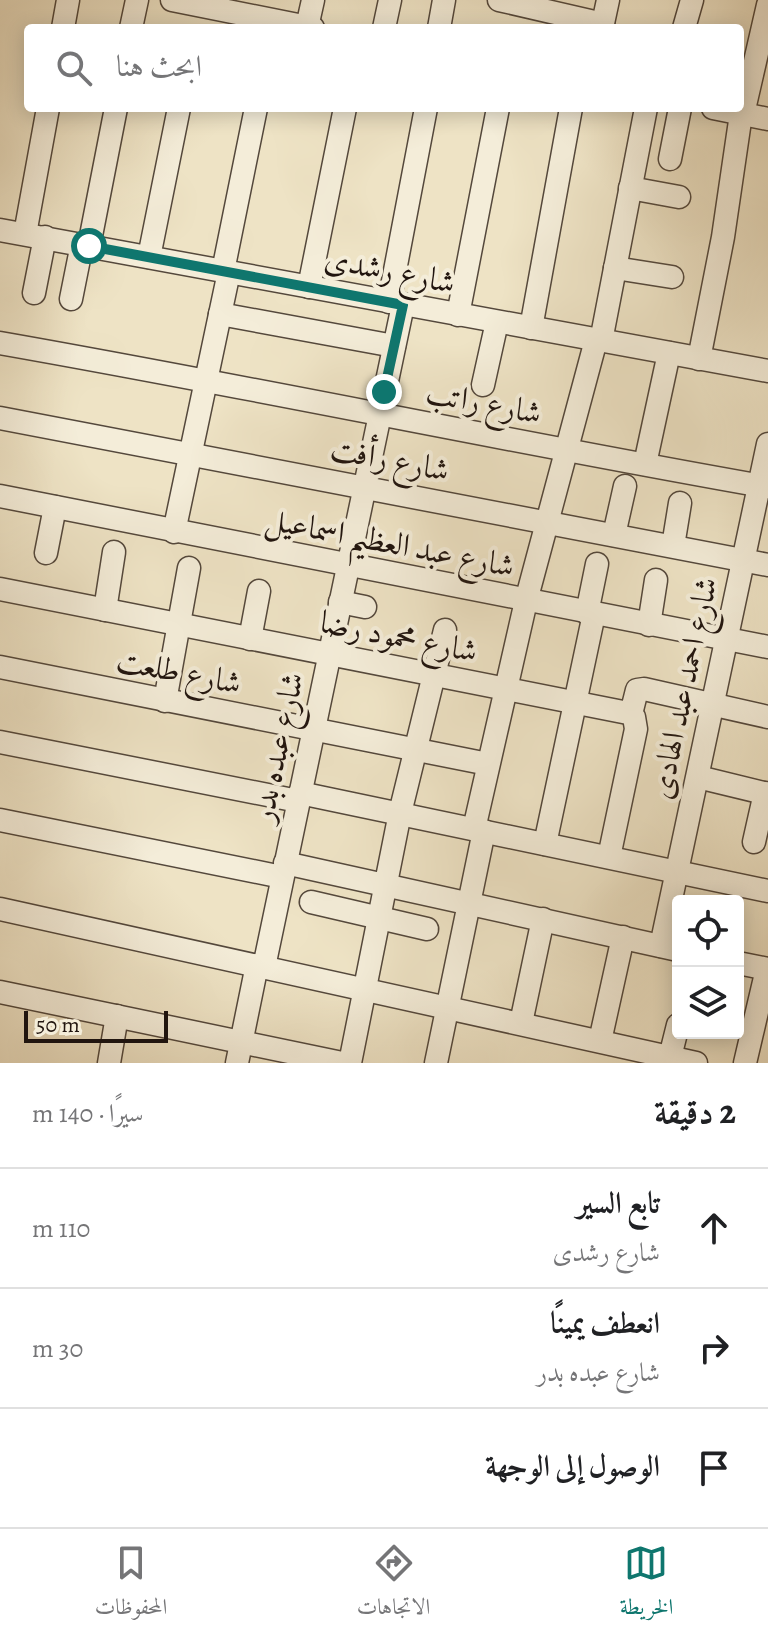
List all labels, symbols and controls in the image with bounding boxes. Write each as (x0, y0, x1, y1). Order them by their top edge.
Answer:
search box (24, 24, 744, 112)
icon: search (52, 46, 96, 90)
text: ابحث هنا (116, 46, 202, 86)
route start (71, 228, 107, 264)
street label: شارع رشدى (320, 236, 459, 309)
street label: شارع راتب (422, 369, 545, 440)
route end (366, 374, 402, 410)
street label: شارع رأفت (326, 426, 453, 497)
street label: شارع عبد العظيم اسماعيل (260, 496, 518, 598)
street label: شارع احمد عبد الهادى (638, 573, 733, 804)
street label: شارع محمود رضا (316, 599, 481, 678)
street label: شارع طلعت (112, 637, 245, 710)
street label: شارع عبده بدر (239, 668, 319, 830)
map controls (672, 895, 744, 1039)
button: locate (672, 895, 744, 967)
button: layers (672, 967, 744, 1039)
scale bar (24, 1007, 168, 1043)
text: 50 m (36, 1010, 80, 1040)
text: 2 دقيقة (654, 1088, 736, 1135)
text: سيرًا · 140 m (32, 1096, 143, 1131)
text: تابع السير (576, 1183, 660, 1223)
icon: ahead (692, 1206, 736, 1250)
text: 110 m (32, 1211, 90, 1246)
text: شارع رشدى (552, 1235, 660, 1270)
text: انعطف يمينًا (550, 1303, 660, 1343)
icon: right (692, 1326, 736, 1370)
text: 30 m (32, 1331, 83, 1366)
text: شارع عبده بدر (537, 1355, 660, 1390)
text: الوصول إلى الوجهة (485, 1446, 660, 1486)
icon: arrive (692, 1446, 736, 1490)
tab: المحفوظات (95, 1541, 167, 1628)
tab: الاتجاهات (357, 1541, 430, 1628)
tab: الخريطة (620, 1541, 673, 1628)

